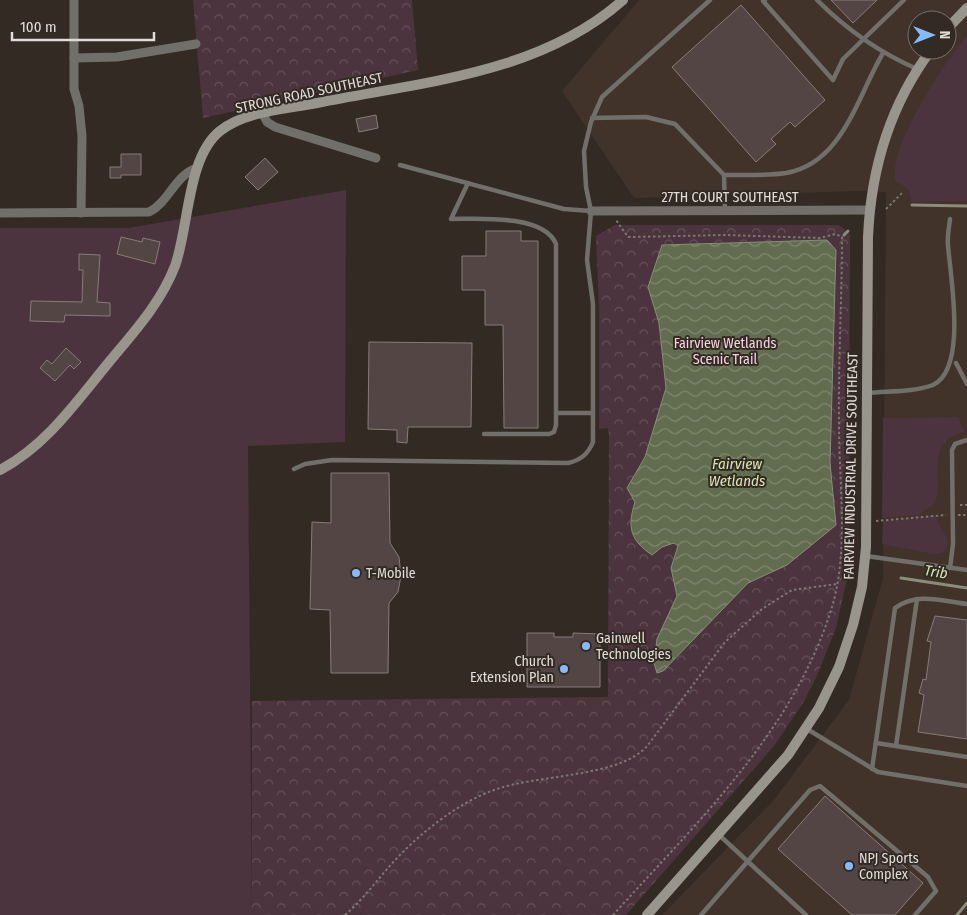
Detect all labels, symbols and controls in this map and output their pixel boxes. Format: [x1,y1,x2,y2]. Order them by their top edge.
scale bar [12,10,155,42]
north arrow [907,10,957,60]
text: 100 m [20,18,57,36]
text: N [936,31,953,39]
street label: STRONG ROAD SOUTHEAST [234,69,385,117]
street label: 27TH COURT SOUTHEAST [662,189,799,206]
park label: Fairview Wetlands Scenic Trail [674,335,776,368]
street label: FAIRVIEW INDUSTRIAL DRIVE SOUTHEAST [841,352,861,580]
water label: Fairview Wetlands [709,455,766,490]
water label: Trib [923,561,949,583]
place label: T-Mobile [366,565,416,582]
marker: T-Mobile [350,567,362,579]
place label: Gainwell Technologies [596,630,671,663]
marker: Gainwell Technologies [580,640,592,652]
place label: Church Extension Plan [470,653,554,686]
marker: Church Extension Plan [558,663,570,675]
place label: NPJ Sports Complex [859,850,919,883]
marker: NPJ Sports Complex [843,860,855,872]

